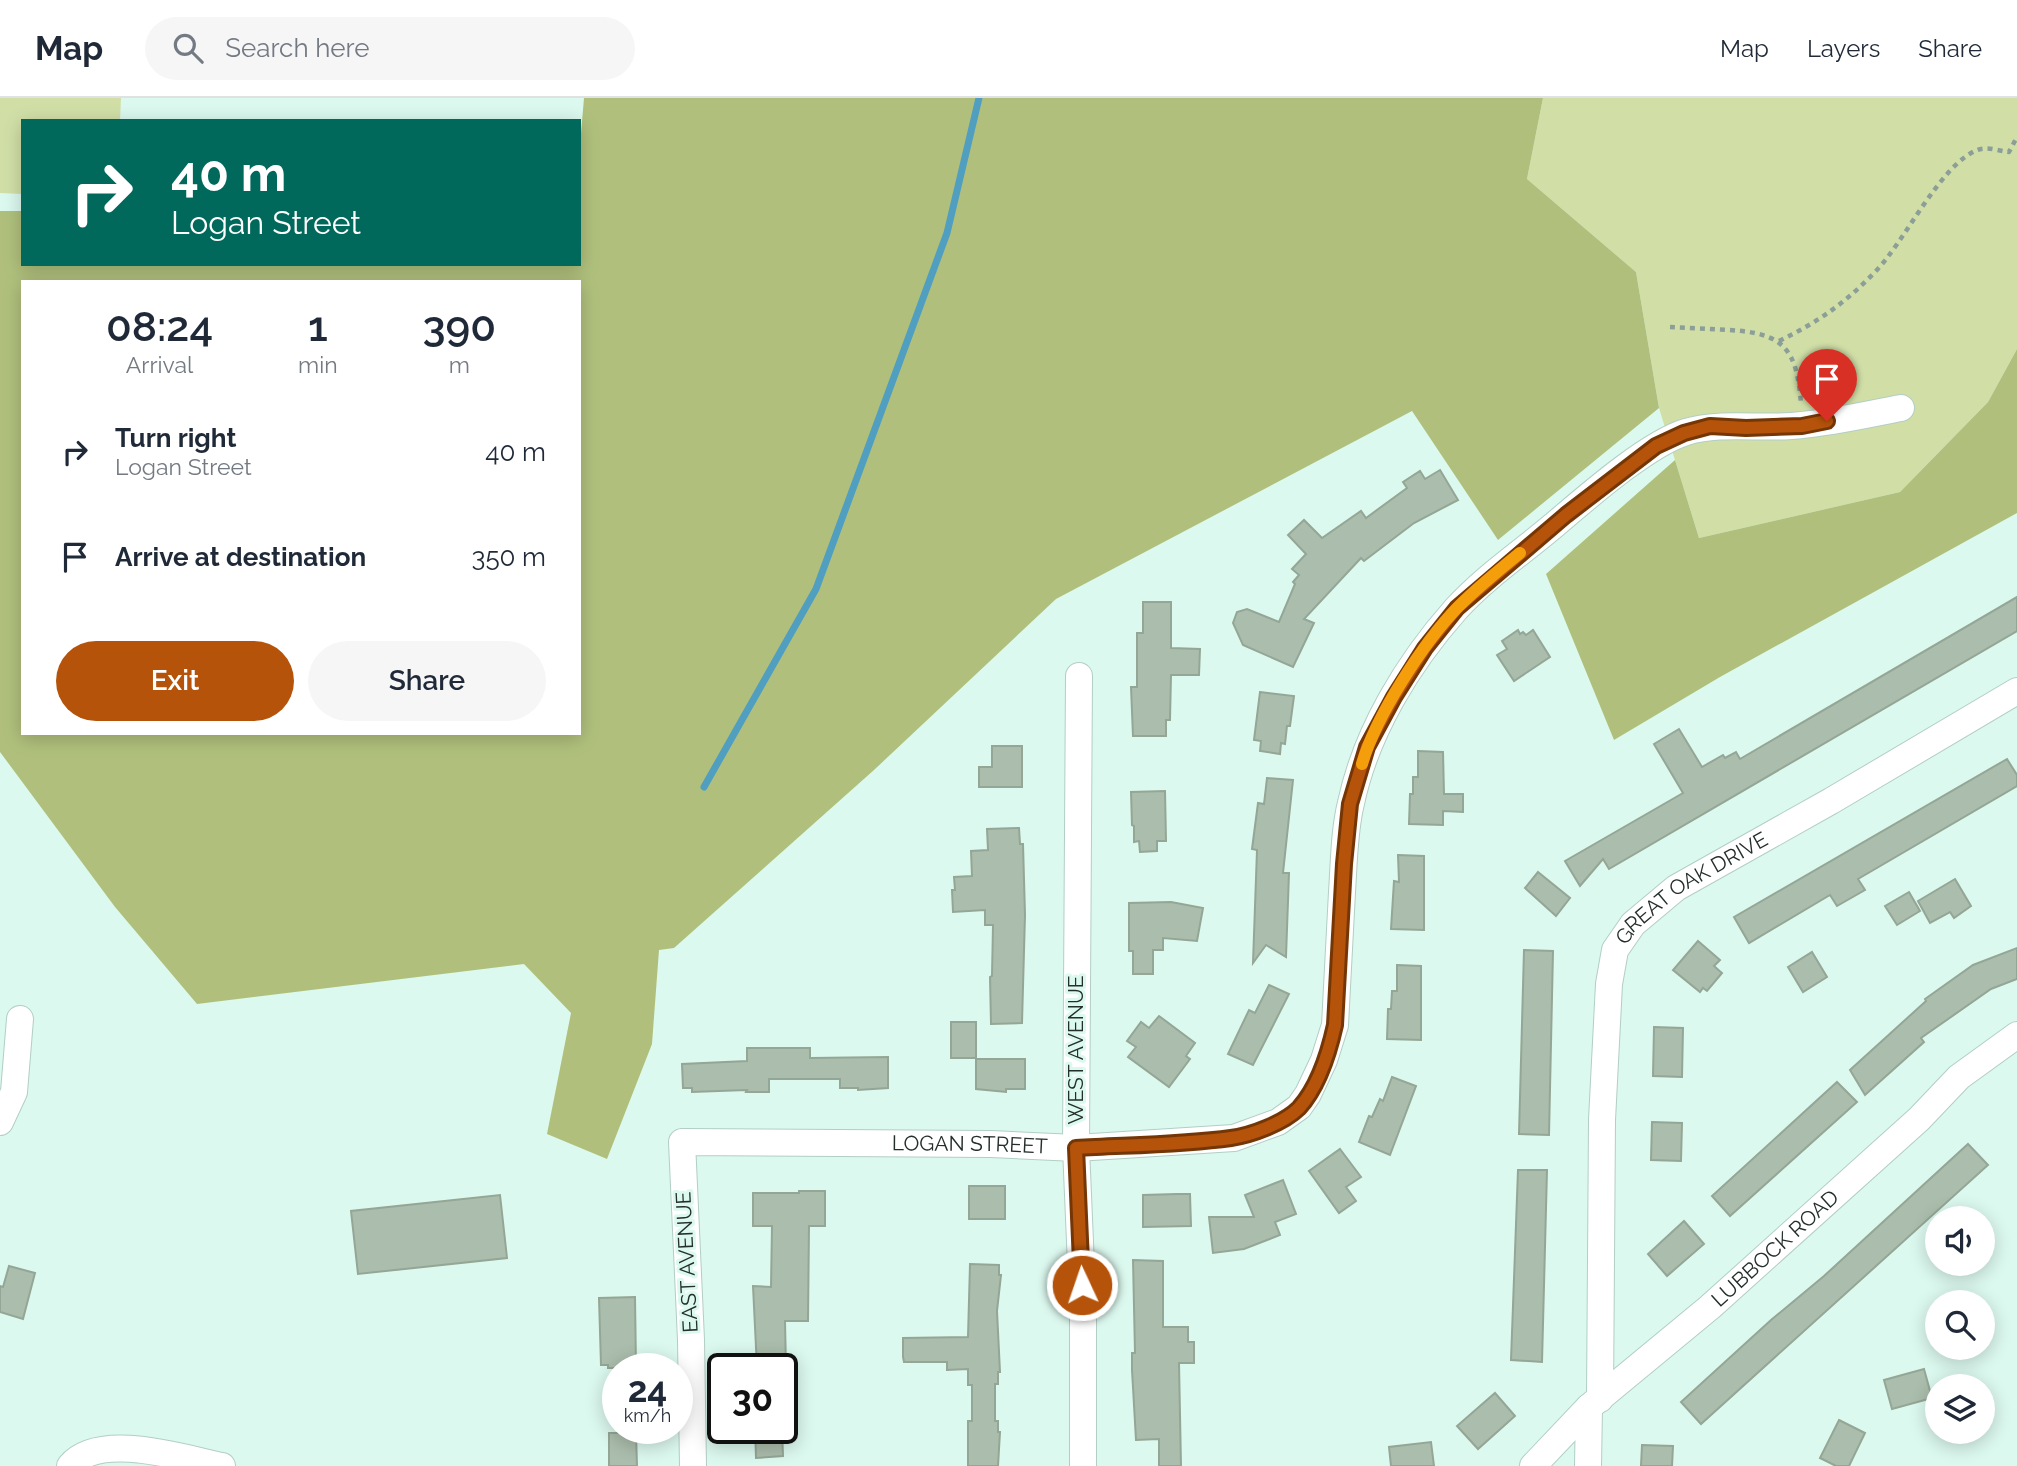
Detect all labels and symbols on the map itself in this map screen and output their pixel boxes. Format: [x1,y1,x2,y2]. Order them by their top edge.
pin [1797,349,1857,421]
street label: GREAT OAK DRIVE [1610,826,1772,949]
street label: WEST AVENUE [1063,975,1088,1125]
street label: LOGAN STREET [892,1130,1048,1159]
street label: LUBBOCK ROAD [1706,1184,1844,1312]
street label: EAST AVENUE [670,1191,703,1333]
position arrow [1045,1248,1119,1322]
speed limit sign: 30 [707,1353,798,1444]

